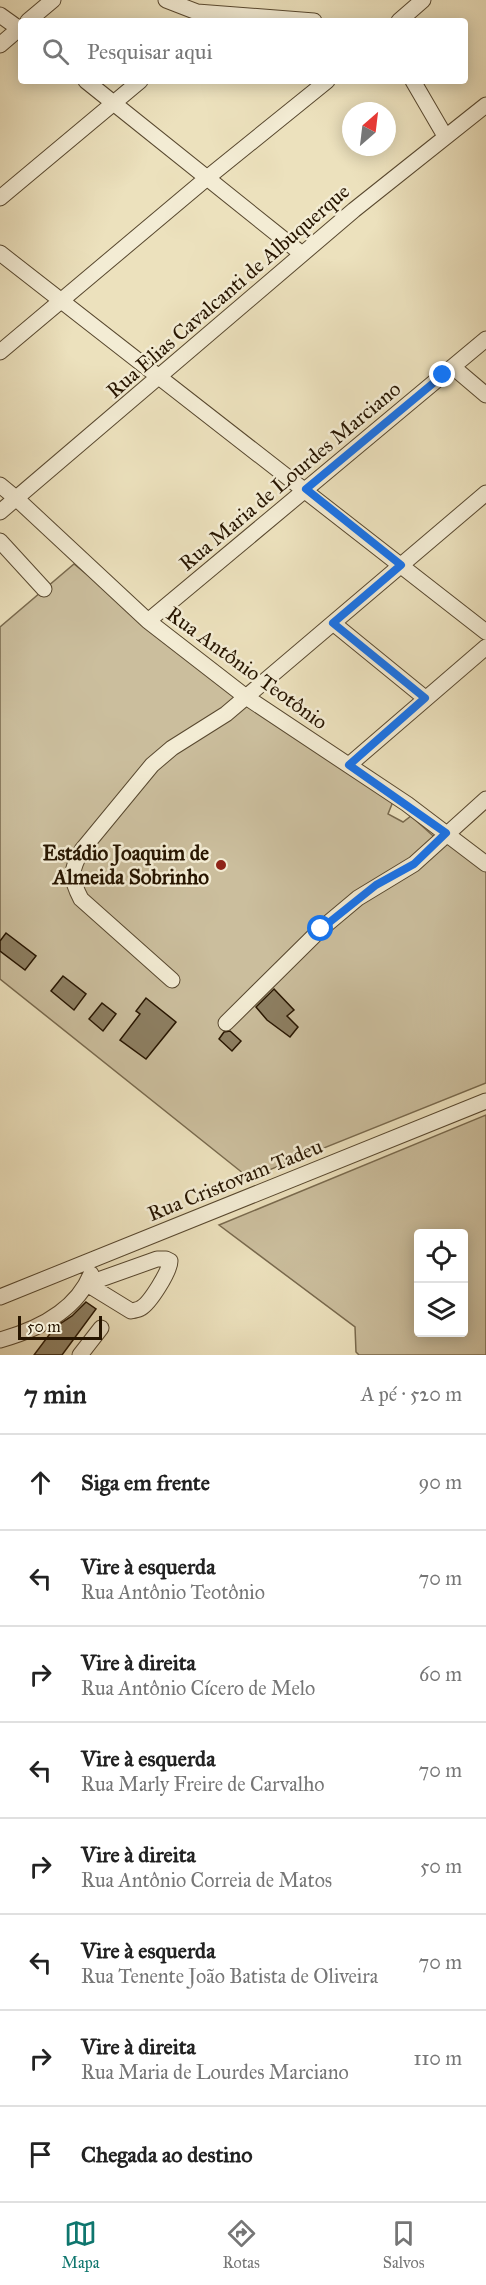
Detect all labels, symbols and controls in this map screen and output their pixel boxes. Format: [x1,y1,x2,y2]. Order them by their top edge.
search box [18,18,468,84]
icon: search [39,35,72,68]
text: Pesquisar aqui [87,38,212,65]
north arrow [342,102,396,156]
street label: Rua Elias Cavalcanti de Albuquerque [101,178,355,404]
route end [429,361,455,387]
street label: Rua Maria de Lourdes Marciano [174,376,406,576]
street label: Rua Antônio Teotônio [161,601,333,735]
place label: Estádio Joaquim de Almeida Sobrinho [42,840,209,890]
marker: Estádio Joaquim de Almeida Sobrinho [214,858,228,872]
route start [307,915,333,941]
street label: Rua Cristovam Tadeu [144,1133,326,1227]
map controls [414,1229,468,1337]
button: locate [414,1229,468,1283]
button: layers [414,1283,468,1337]
scale bar [18,1313,102,1340]
text: 50 m [27,1317,61,1336]
text: 7 min [24,1378,87,1410]
text: A pé · 520 m [361,1382,462,1406]
icon: ahead [24,1466,57,1499]
text: Siga em frente [81,1469,210,1496]
text: 90 m [419,1470,462,1494]
text: Vire à esquerda [81,1553,215,1580]
icon: left [24,1562,57,1595]
text: 70 m [419,1566,462,1590]
text: Rua Antônio Teotônio [81,1580,265,1604]
text: Vire à direita [81,1649,196,1676]
icon: right [24,1658,57,1691]
text: 60 m [419,1662,462,1686]
text: Rua Antônio Cícero de Melo [81,1676,315,1700]
text: Vire à esquerda [81,1745,215,1772]
icon: left [24,1754,57,1787]
text: 70 m [419,1758,462,1782]
text: Rua Marly Freire de Carvalho [81,1772,325,1796]
text: Vire à direita [81,1841,196,1868]
icon: right [24,1850,57,1883]
text: 50 m [420,1854,462,1878]
text: Rua Antônio Correia de Matos [81,1868,332,1892]
text: Vire à esquerda [81,1937,215,1964]
icon: left [24,1946,57,1979]
text: 70 m [419,1950,462,1974]
text: Rua Tenente João Batista de Oliveira [81,1964,378,1988]
text: Vire à direita [81,2033,196,2060]
icon: right [24,2042,57,2075]
text: 110 m [414,2046,462,2070]
text: Rua Maria de Lourdes Marciano [81,2060,349,2084]
icon: arrive [24,2138,57,2171]
text: Chegada ao destino [81,2141,252,2168]
tab: Mapa [61,2217,99,2272]
tab: Rotas [222,2217,260,2272]
tab: Salvos [383,2217,425,2272]

